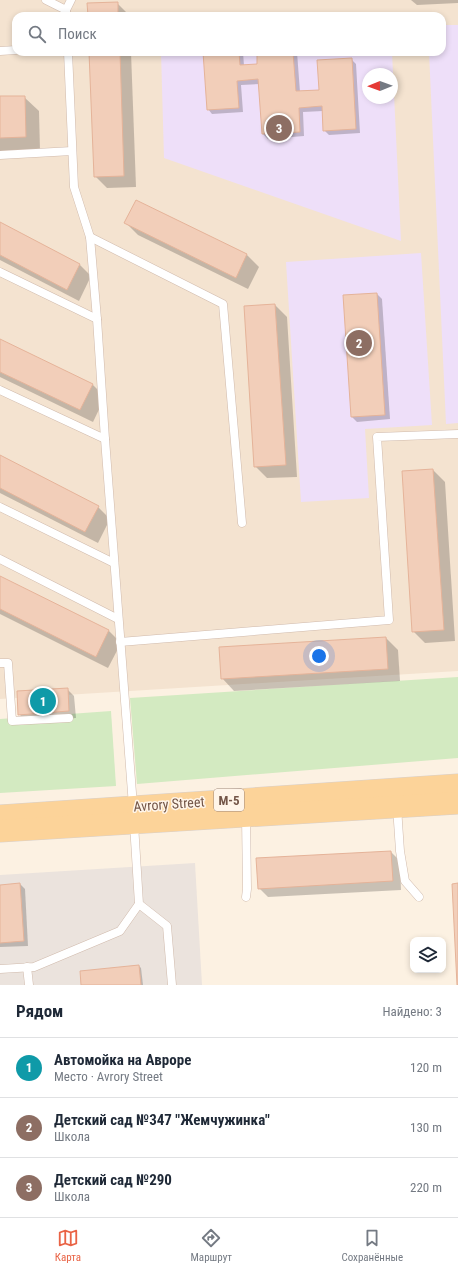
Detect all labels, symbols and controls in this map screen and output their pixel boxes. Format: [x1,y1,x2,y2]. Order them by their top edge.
search box [12,12,446,56]
icon: search [26,23,48,45]
text: Поиск [58,25,97,43]
north arrow [362,68,398,104]
pin: 3 [266,113,292,143]
pin: 2 [346,328,372,358]
your location [309,646,329,666]
pin: 1 [30,686,56,716]
road number: М-5 [214,789,244,811]
street label: Avrory Street [133,794,205,814]
map controls [410,937,446,973]
button: layers [410,937,446,973]
text: Рядом [16,1001,63,1021]
text: Найдено: 3 [382,1004,442,1019]
text: Автомойка на Авроре [54,1051,191,1069]
text: 1 [26,1060,32,1075]
text: 120 m [410,1060,442,1075]
text: Место · Avrory Street [54,1069,163,1084]
text: Детский сад №347 "Жемчужинка" [54,1111,270,1129]
text: 2 [26,1120,32,1135]
text: 130 m [410,1120,442,1135]
text: Школа [54,1129,90,1144]
text: Детский сад №290 [54,1171,172,1189]
text: 3 [26,1180,32,1195]
text: 220 m [410,1180,442,1195]
text: Школа [54,1189,90,1204]
tab: Карта [55,1227,81,1264]
tab: Маршрут [191,1227,232,1264]
tab: Сохранённые [341,1227,403,1264]

